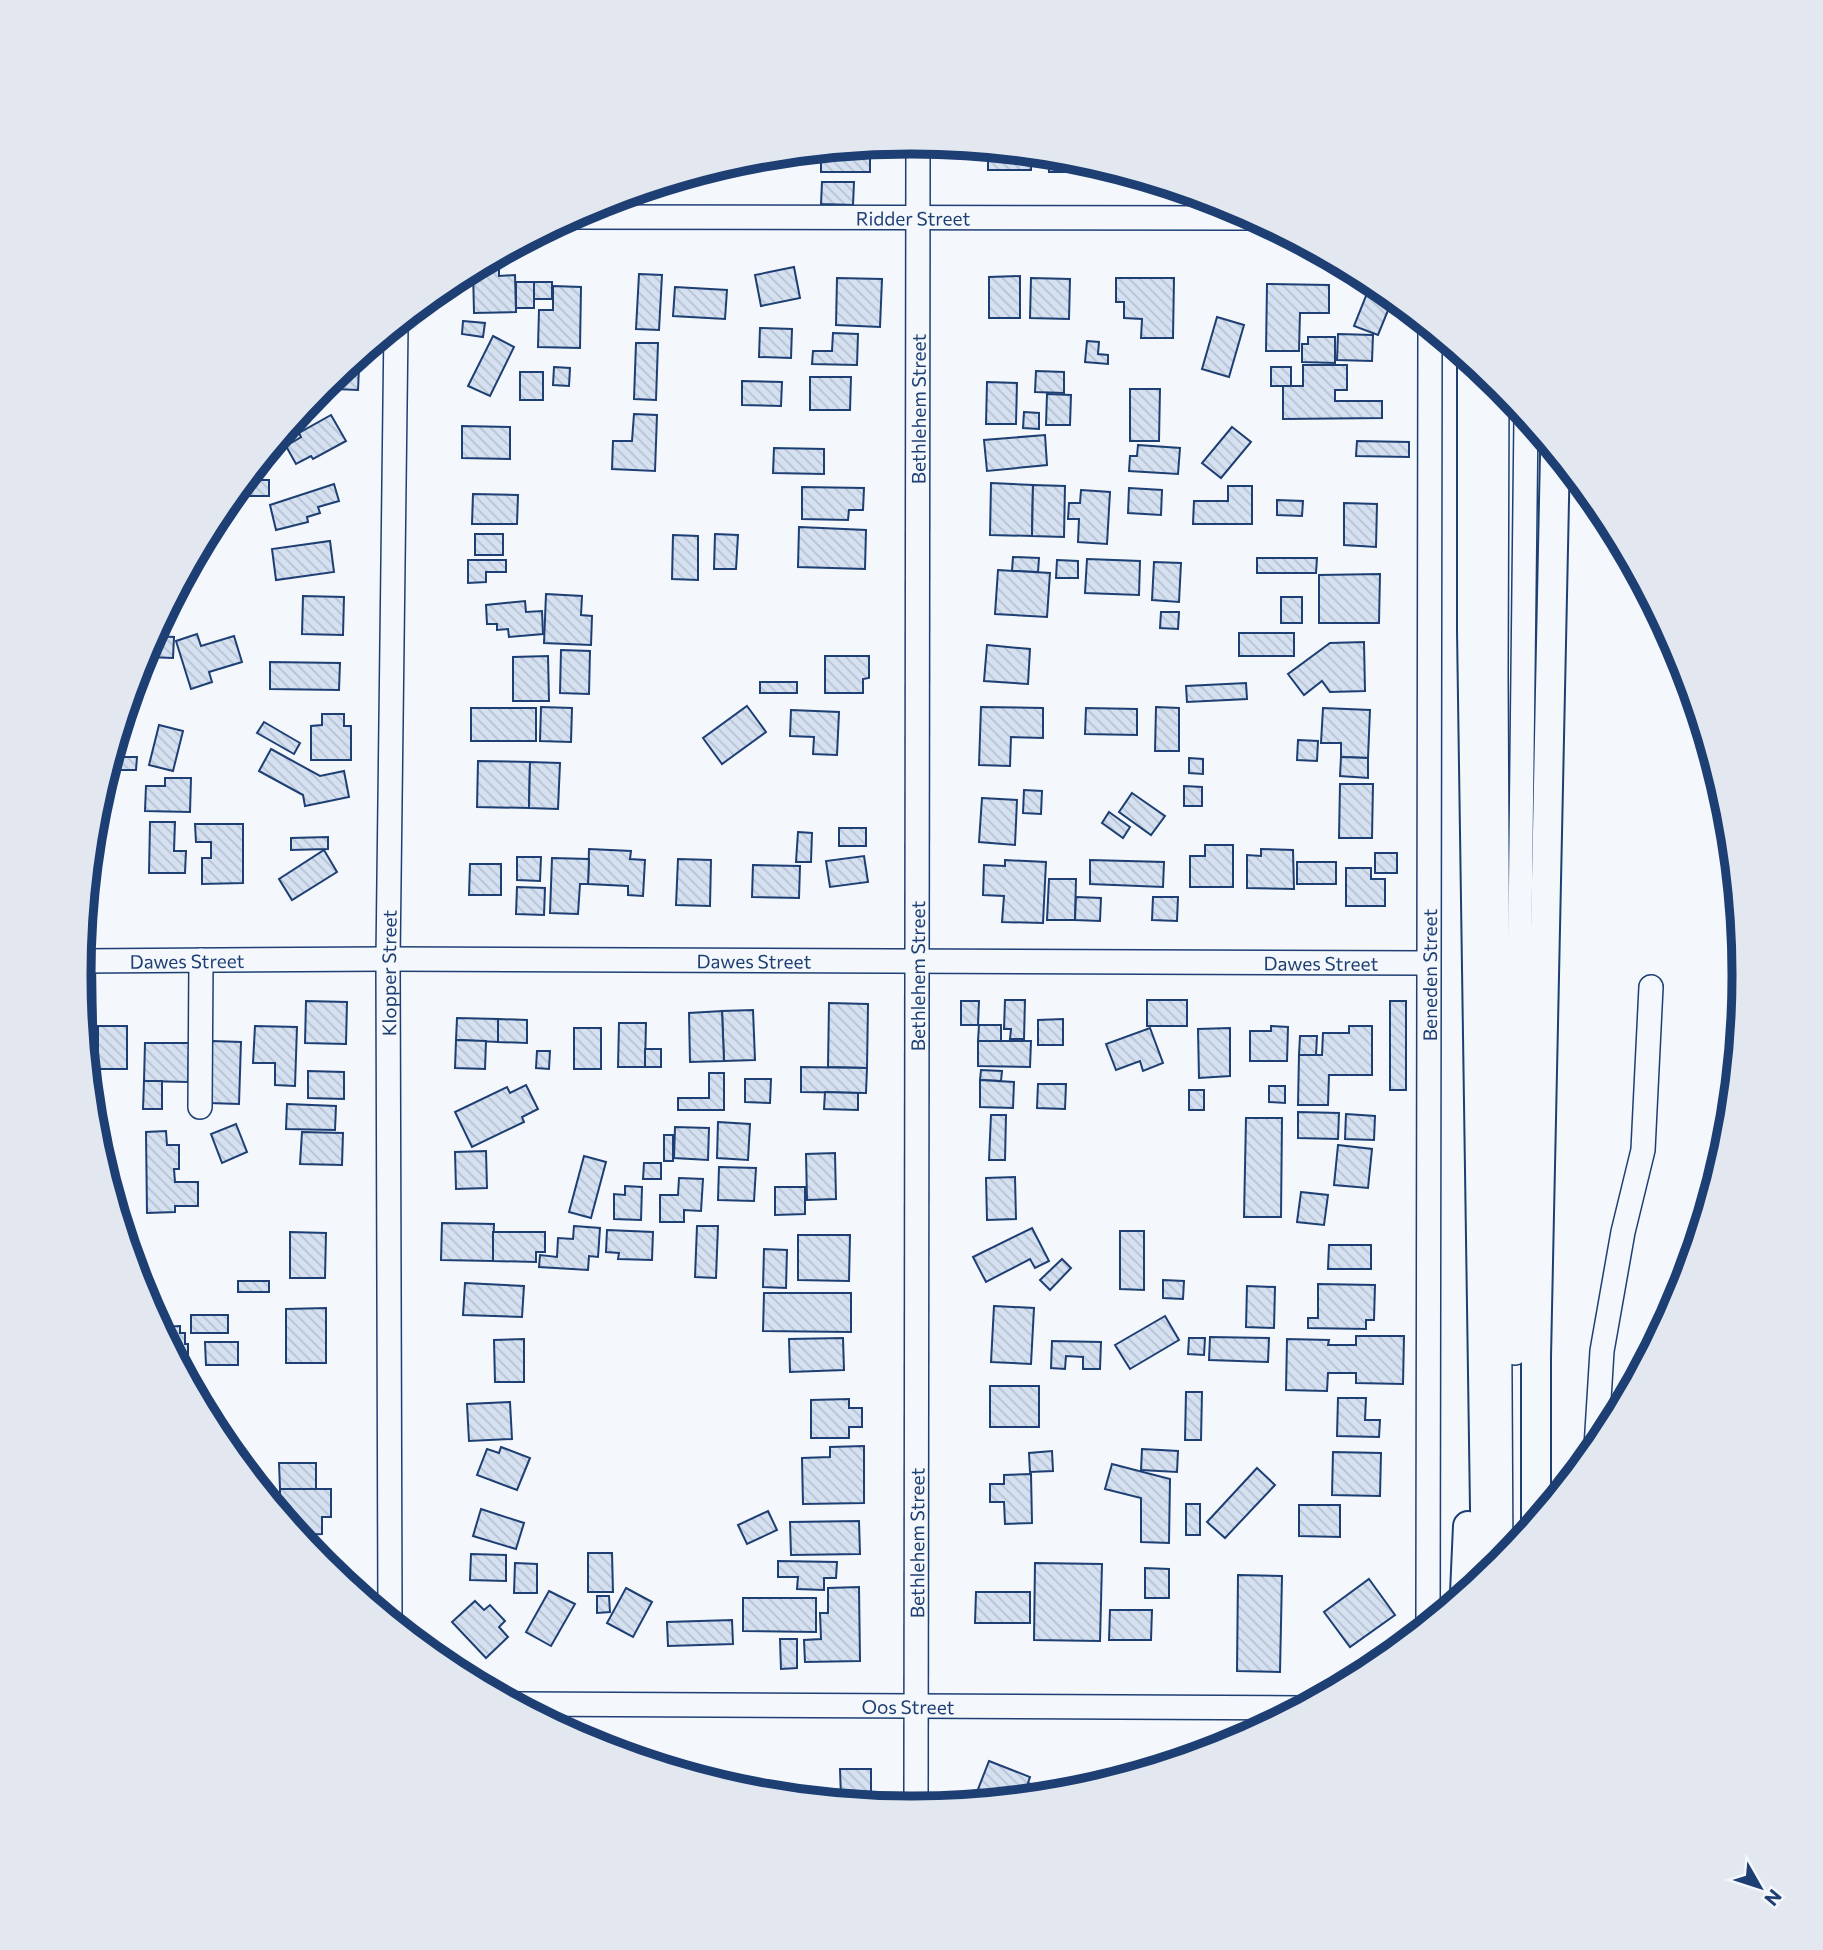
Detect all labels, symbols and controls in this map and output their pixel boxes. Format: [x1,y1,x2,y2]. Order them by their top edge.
street label: Ridder Street [856,206,971,229]
street label: Bethlehem Street [906,333,929,484]
street label: Bethlehem Street [905,900,929,1051]
street label: Klopper Street [376,909,400,1036]
street label: Beneden Street [1417,909,1441,1041]
street label: Dawes Street [130,948,245,972]
street label: Dawes Street [697,949,812,972]
street label: Dawes Street [1264,951,1379,974]
street label: Bethlehem Street [905,1467,928,1618]
street label: Oos Street [862,1694,955,1718]
north arrow [1725,1852,1795,1922]
text: N [1760,1885,1787,1911]

